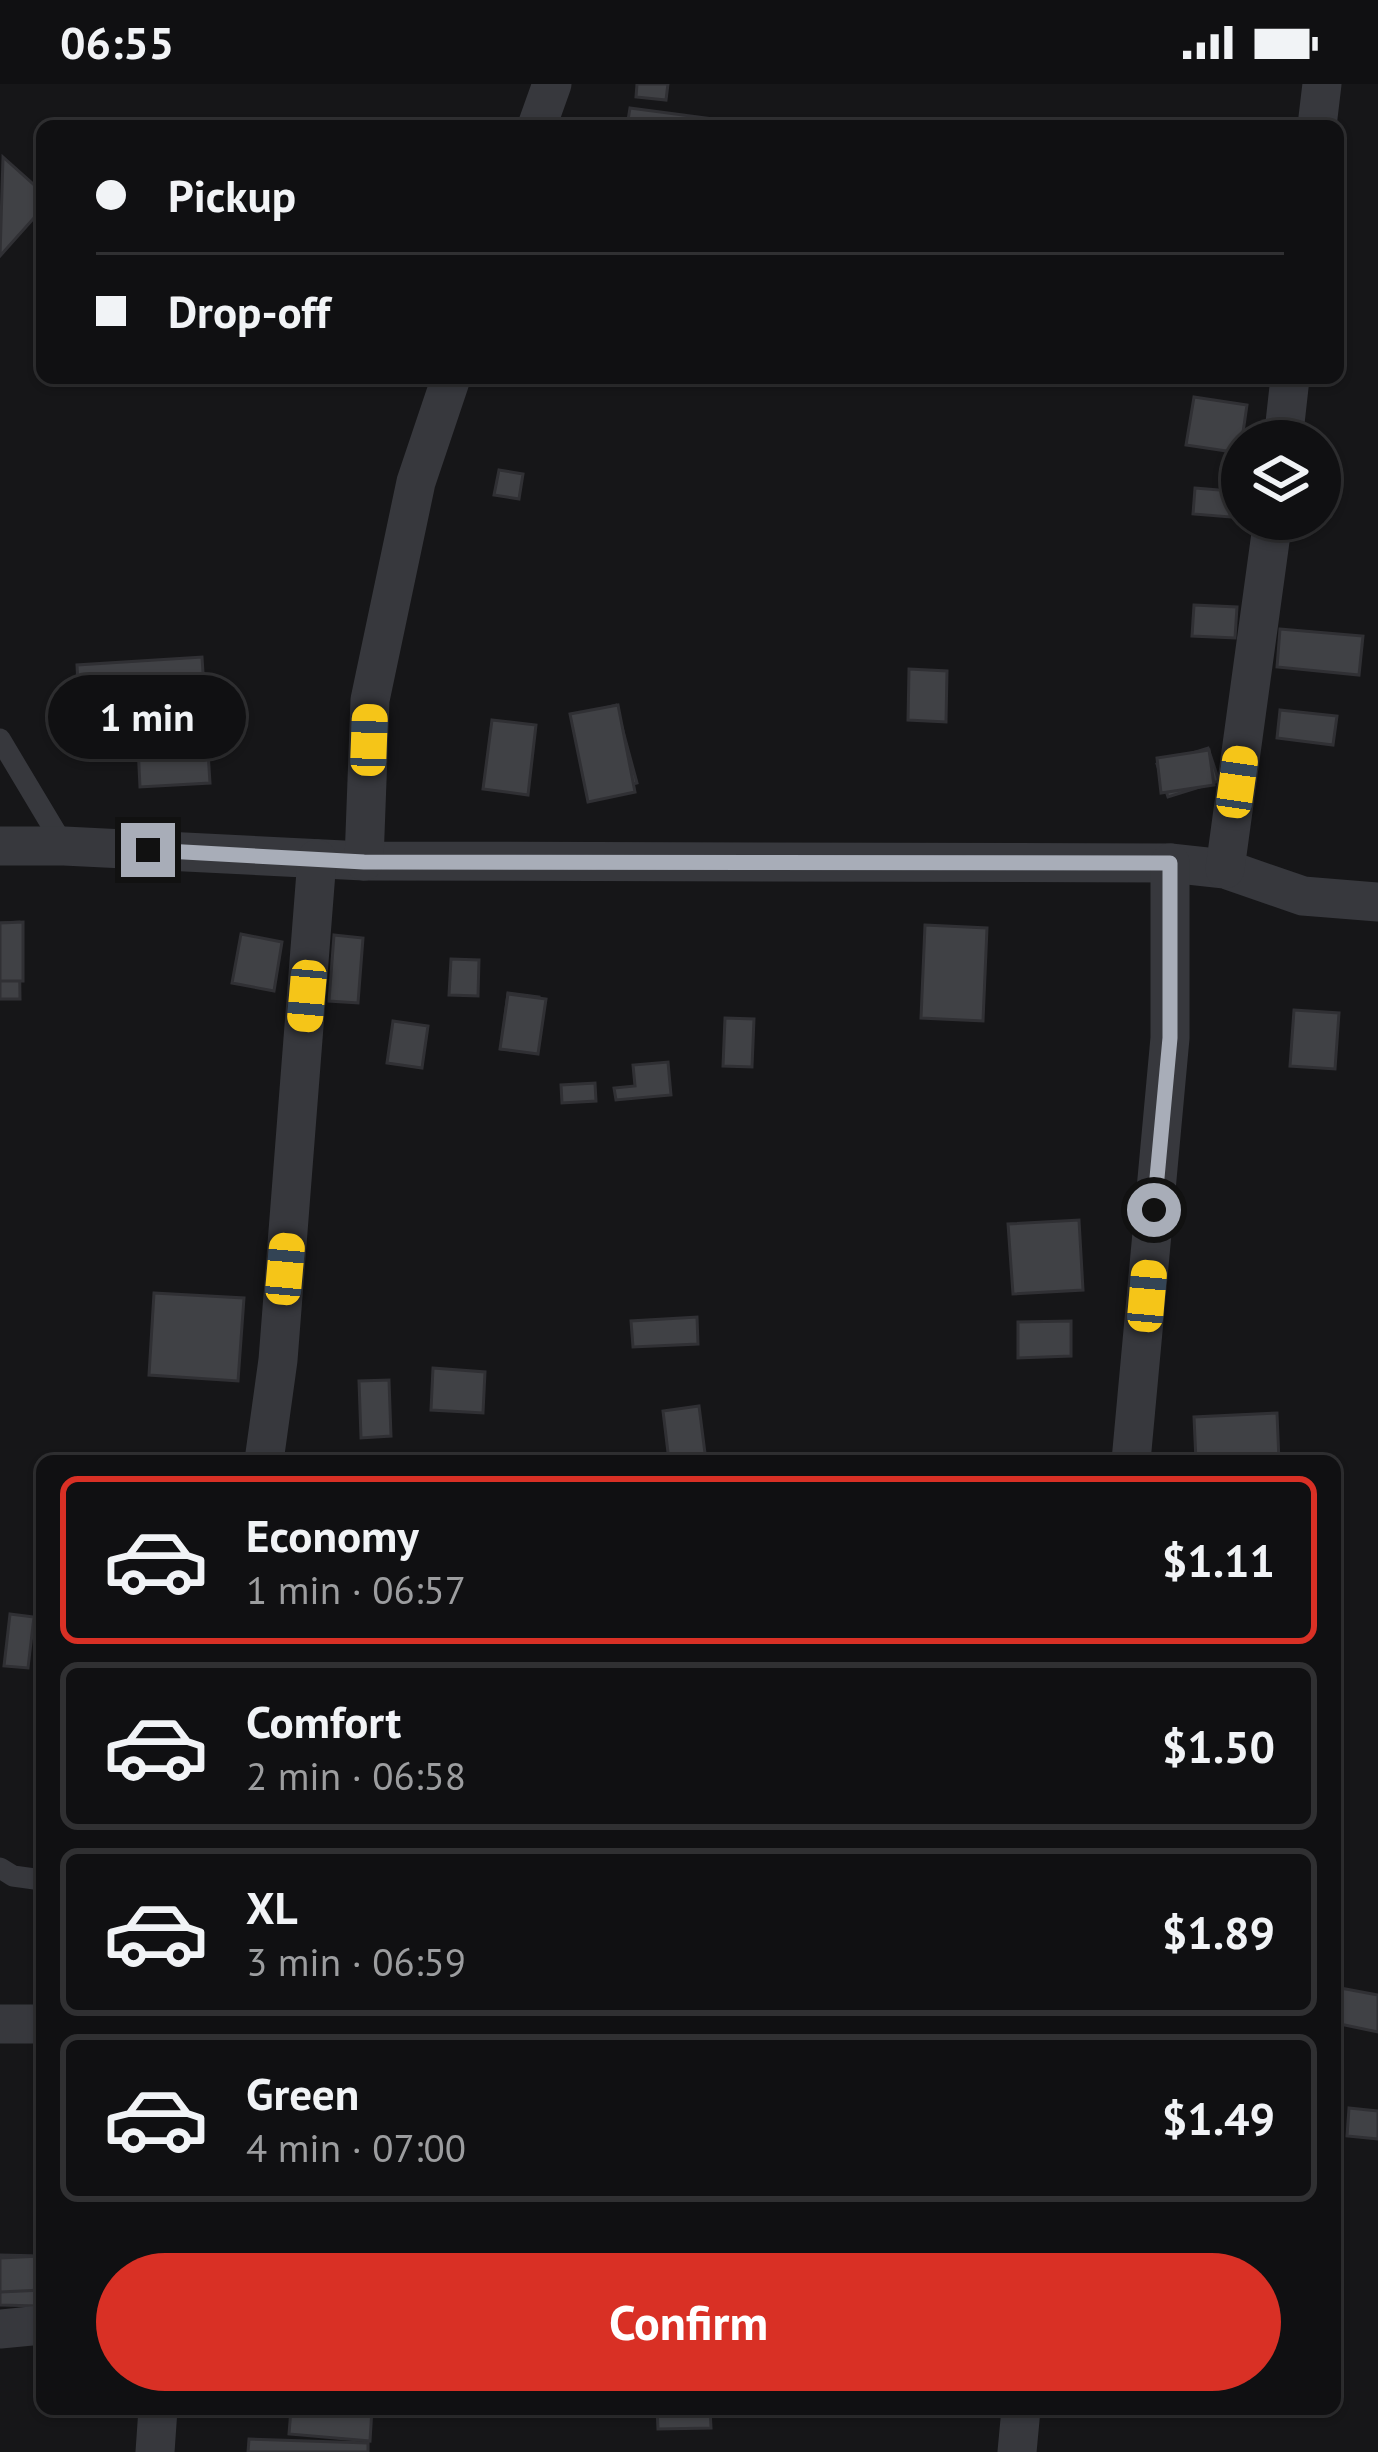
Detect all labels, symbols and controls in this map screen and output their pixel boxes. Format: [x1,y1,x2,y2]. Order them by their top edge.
text: 06:55 [60,13,174,71]
text: Pickup [168,166,296,224]
text: Drop-off [168,282,330,340]
map controls [1221,420,1341,540]
button: layers [1221,420,1341,540]
callout: 1 min [49,676,247,760]
text: 1 min [99,691,195,742]
car [350,703,388,777]
car [1214,744,1260,820]
route end [121,823,175,877]
car [286,959,328,1033]
route start [1127,1183,1181,1237]
car [264,1232,306,1306]
car [1126,1259,1168,1333]
icon: car [102,1506,210,1614]
text: Economy [246,1506,419,1564]
text: $1.11 [1162,1531,1275,1589]
text: 1 min · 06:57 [246,1564,466,1615]
icon: car [102,1692,210,1800]
text: Comfort [246,1692,401,1750]
text: $1.50 [1162,1717,1275,1775]
text: 2 min · 06:58 [246,1750,466,1801]
icon: car [102,1878,210,1986]
text: XL [246,1878,298,1936]
text: $1.89 [1162,1903,1275,1961]
text: 3 min · 06:59 [246,1936,466,1987]
icon: car [102,2064,210,2172]
text: Green [246,2064,359,2122]
text: $1.49 [1162,2089,1275,2147]
text: 4 min · 07:00 [246,2122,466,2173]
button: Confirm [96,2253,1281,2391]

